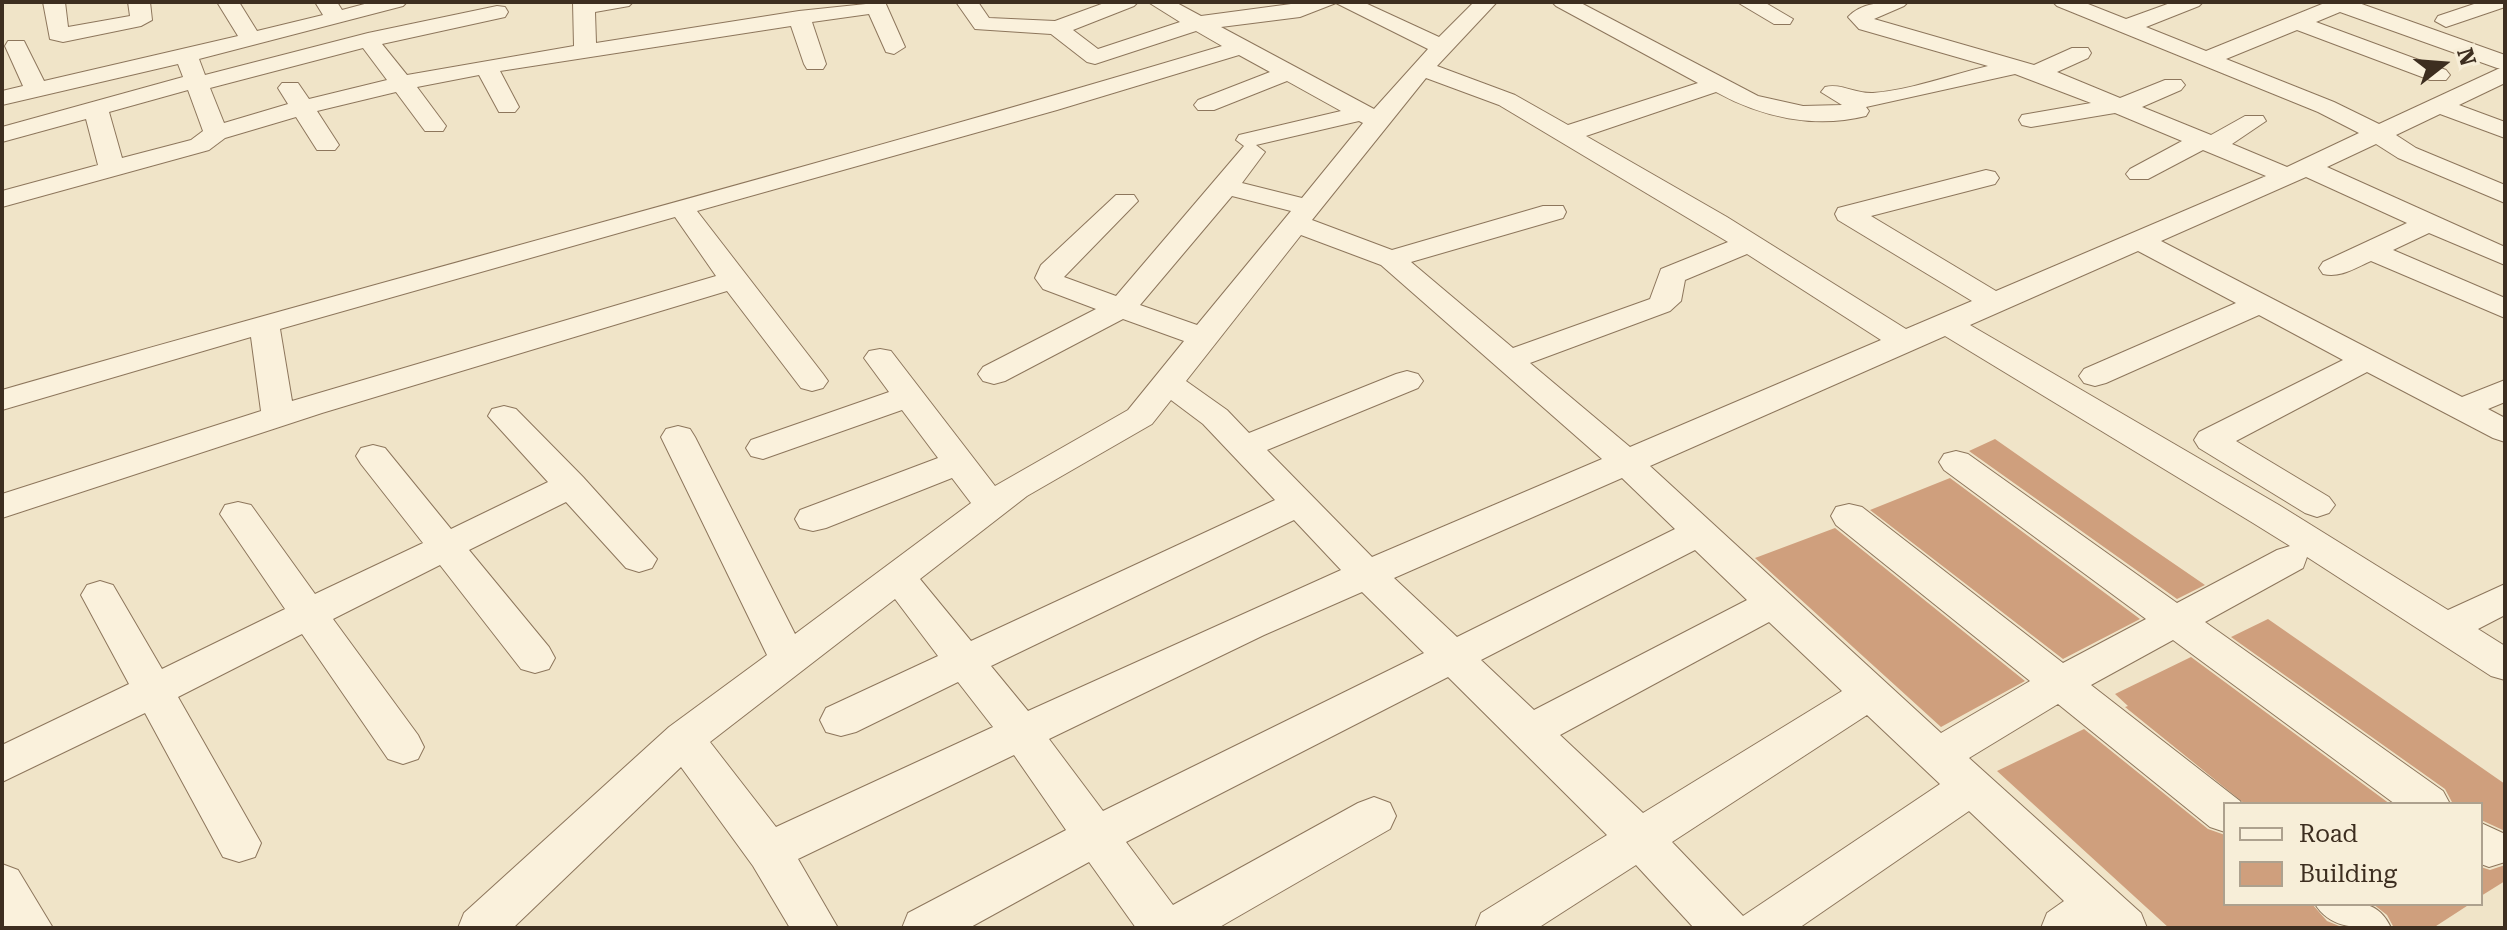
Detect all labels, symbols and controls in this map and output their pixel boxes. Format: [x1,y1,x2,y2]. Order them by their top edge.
north arrow [2403,24,2483,104]
text: N [2452,45,2481,69]
legend [2223,802,2483,906]
text: Road [2299,820,2358,848]
text: Building [2299,860,2397,888]

